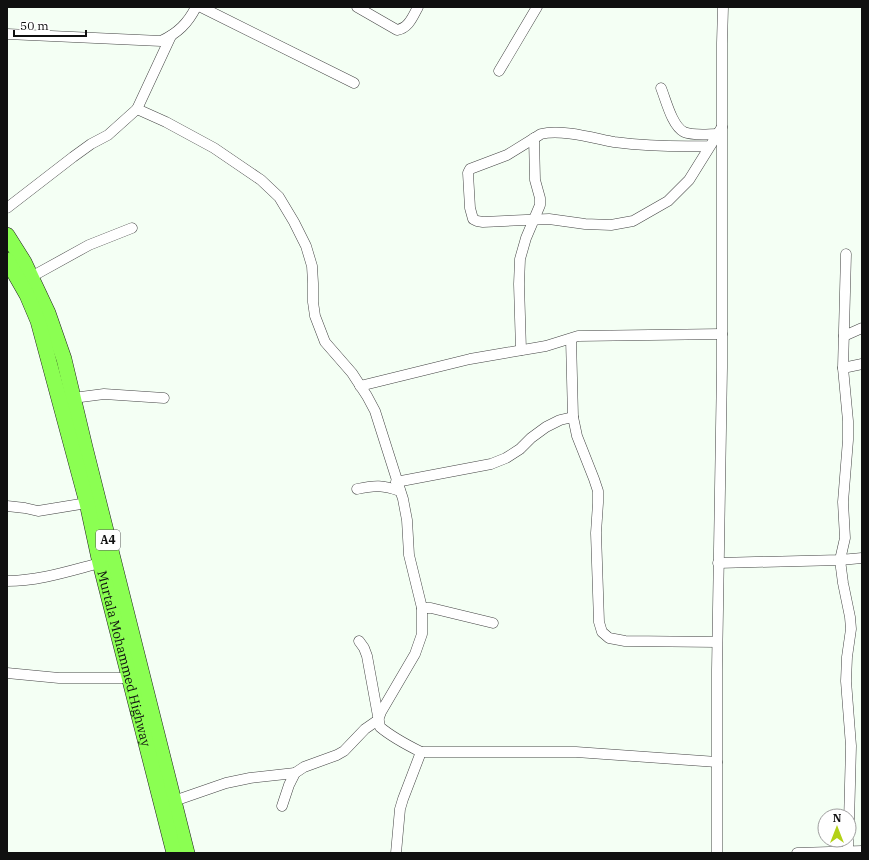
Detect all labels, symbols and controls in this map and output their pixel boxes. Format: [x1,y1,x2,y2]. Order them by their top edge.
scale bar [14,12,86,38]
text: 50 m [20,18,49,33]
road number: A4 [96,530,120,550]
street label: Murtala Mohammed Highway [93,569,155,749]
north arrow [817,808,857,848]
text: N [833,811,842,825]

